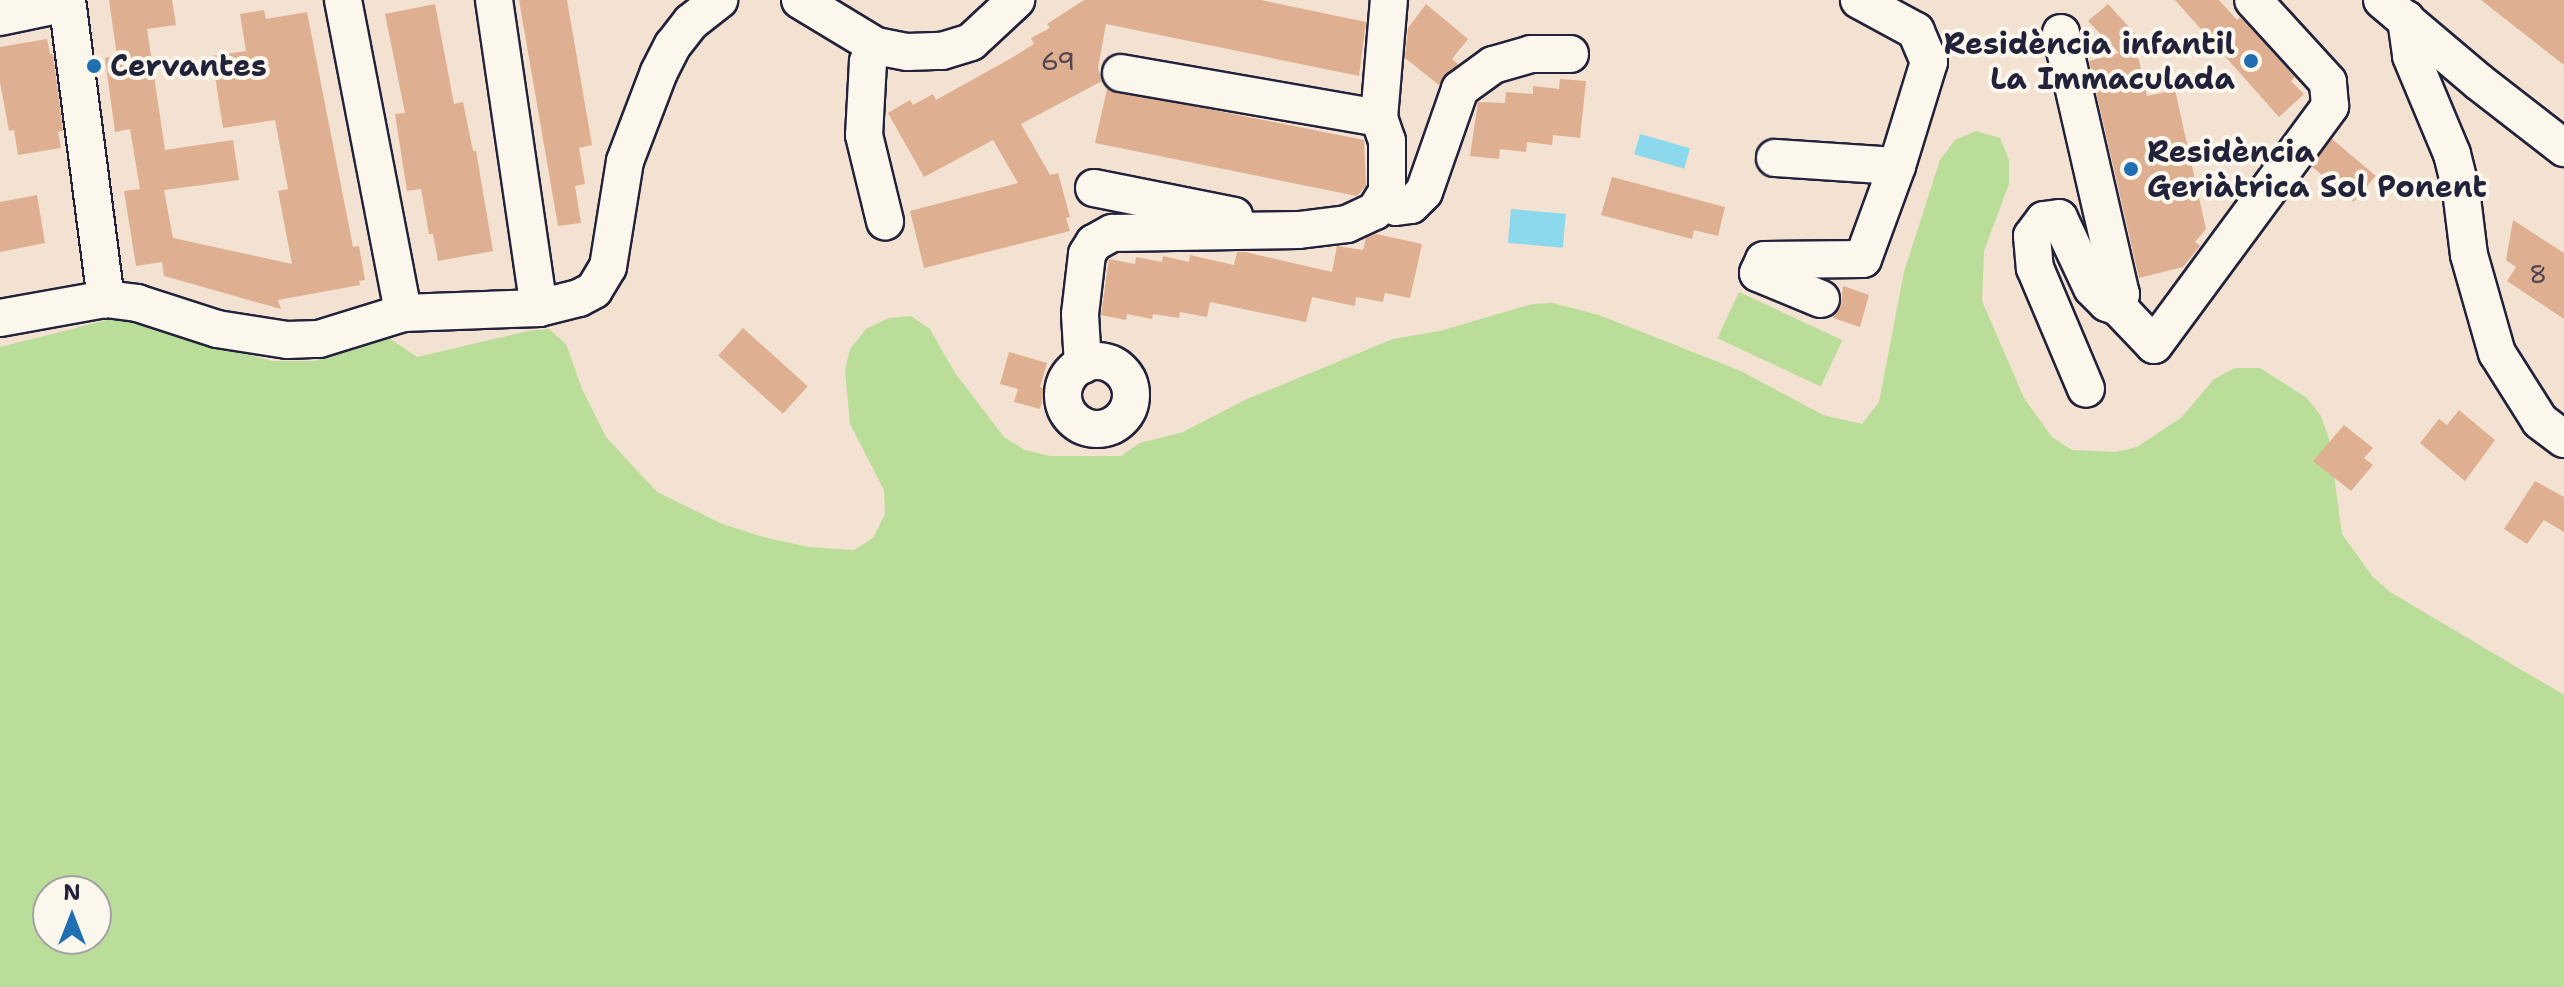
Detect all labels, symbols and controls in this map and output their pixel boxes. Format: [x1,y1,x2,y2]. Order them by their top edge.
place label: Residència infantil La Immaculada [1943,26,2235,96]
house number: 69 [1041,45,1075,77]
place label: Cervantes [110,48,267,84]
marker: Residència infantil La Immaculada [2242,52,2260,70]
marker: Cervantes [85,57,103,75]
place label: Residència Geriàtrica Sol Ponent [2147,134,2487,204]
marker: Residència Geriàtrica Sol Ponent [2122,160,2140,178]
house number: 8 [2529,258,2547,290]
north arrow [32,875,112,955]
text: N [63,878,81,907]

